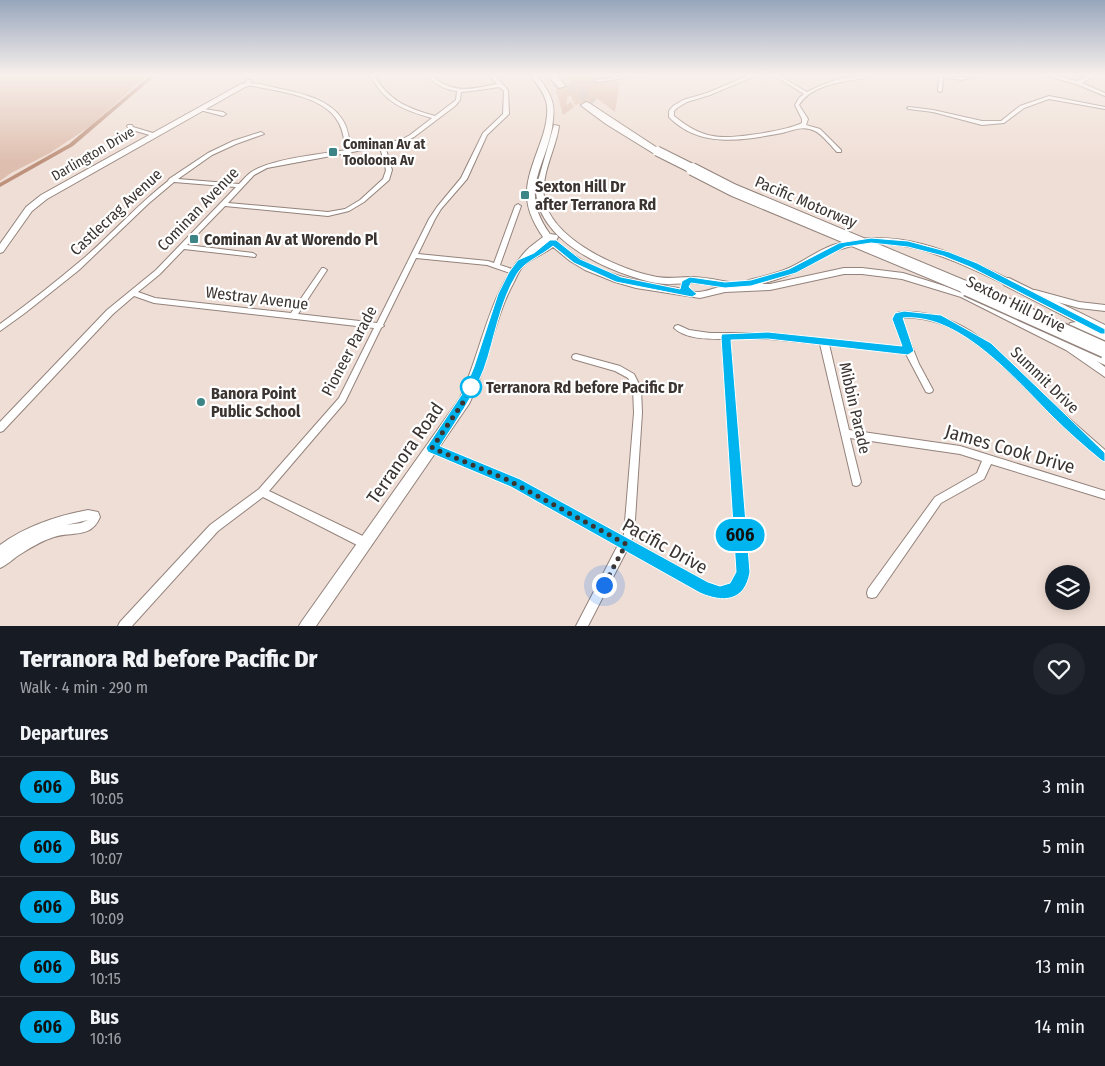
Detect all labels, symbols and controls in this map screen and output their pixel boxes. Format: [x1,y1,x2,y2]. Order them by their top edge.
street label: Darlington Drive [48,123,138,185]
place label: Cominan Av at Tooloona Av [343,136,426,169]
marker: Cominan Av at Tooloona Av [327,146,339,158]
street label: Cominan Avenue [153,163,243,255]
street label: Castlecrag Avenue [66,165,166,259]
street label: Pacific Motorway [752,172,861,232]
place label: Sexton Hill Dr after Terranora Rd [535,177,656,214]
marker: Sexton Hill Dr after Terranora Rd [519,189,531,201]
place label: Cominan Av at Worendo Pl [204,230,378,249]
marker: Cominan Av at Worendo Pl [188,233,200,245]
street label: Sexton Hill Drive [963,272,1069,336]
street label: Westray Avenue [204,282,310,314]
street label: Pioneer Parade [317,303,381,399]
street label: Summit Drive [1007,343,1083,417]
street label: Mibbin Parade [835,360,875,456]
marker: Terranora Rd before Pacific Dr [460,376,482,398]
place label: Terranora Rd before Pacific Dr [486,378,684,397]
place label: Banora Point Public School [211,384,301,421]
marker: Banora Point Public School [195,396,207,408]
street label: Terranora Road [362,398,448,508]
street label: James Cook Drive [942,419,1078,479]
street label: Pacific Drive [618,513,712,579]
line badge: 606 [711,519,769,551]
text: 606 [726,524,754,546]
map controls [1045,565,1090,610]
button: layers [1045,565,1090,610]
your location [592,573,617,598]
button: heart [1033,643,1085,695]
text: Terranora Rd before Pacific Dr [20,645,317,673]
text: Walk · 4 min · 290 m [20,678,148,697]
text: Departures [20,722,108,745]
text: Bus [90,766,119,789]
text: 3 min [1043,775,1085,798]
text: 606 [33,776,62,798]
text: 10:05 [90,789,124,808]
text: Bus [90,826,119,849]
text: 5 min [1042,835,1085,858]
text: 606 [33,836,62,858]
text: 10:07 [90,849,123,868]
text: Bus [90,886,119,909]
text: 7 min [1043,895,1085,918]
text: 606 [33,896,62,918]
text: 10:09 [90,909,124,928]
text: Bus [90,946,119,969]
text: 13 min [1035,955,1085,978]
text: 606 [33,956,62,978]
text: 10:15 [90,969,121,988]
text: Bus [90,1006,119,1029]
text: 14 min [1035,1015,1085,1038]
text: 606 [33,1016,62,1038]
text: 10:16 [90,1029,122,1048]

